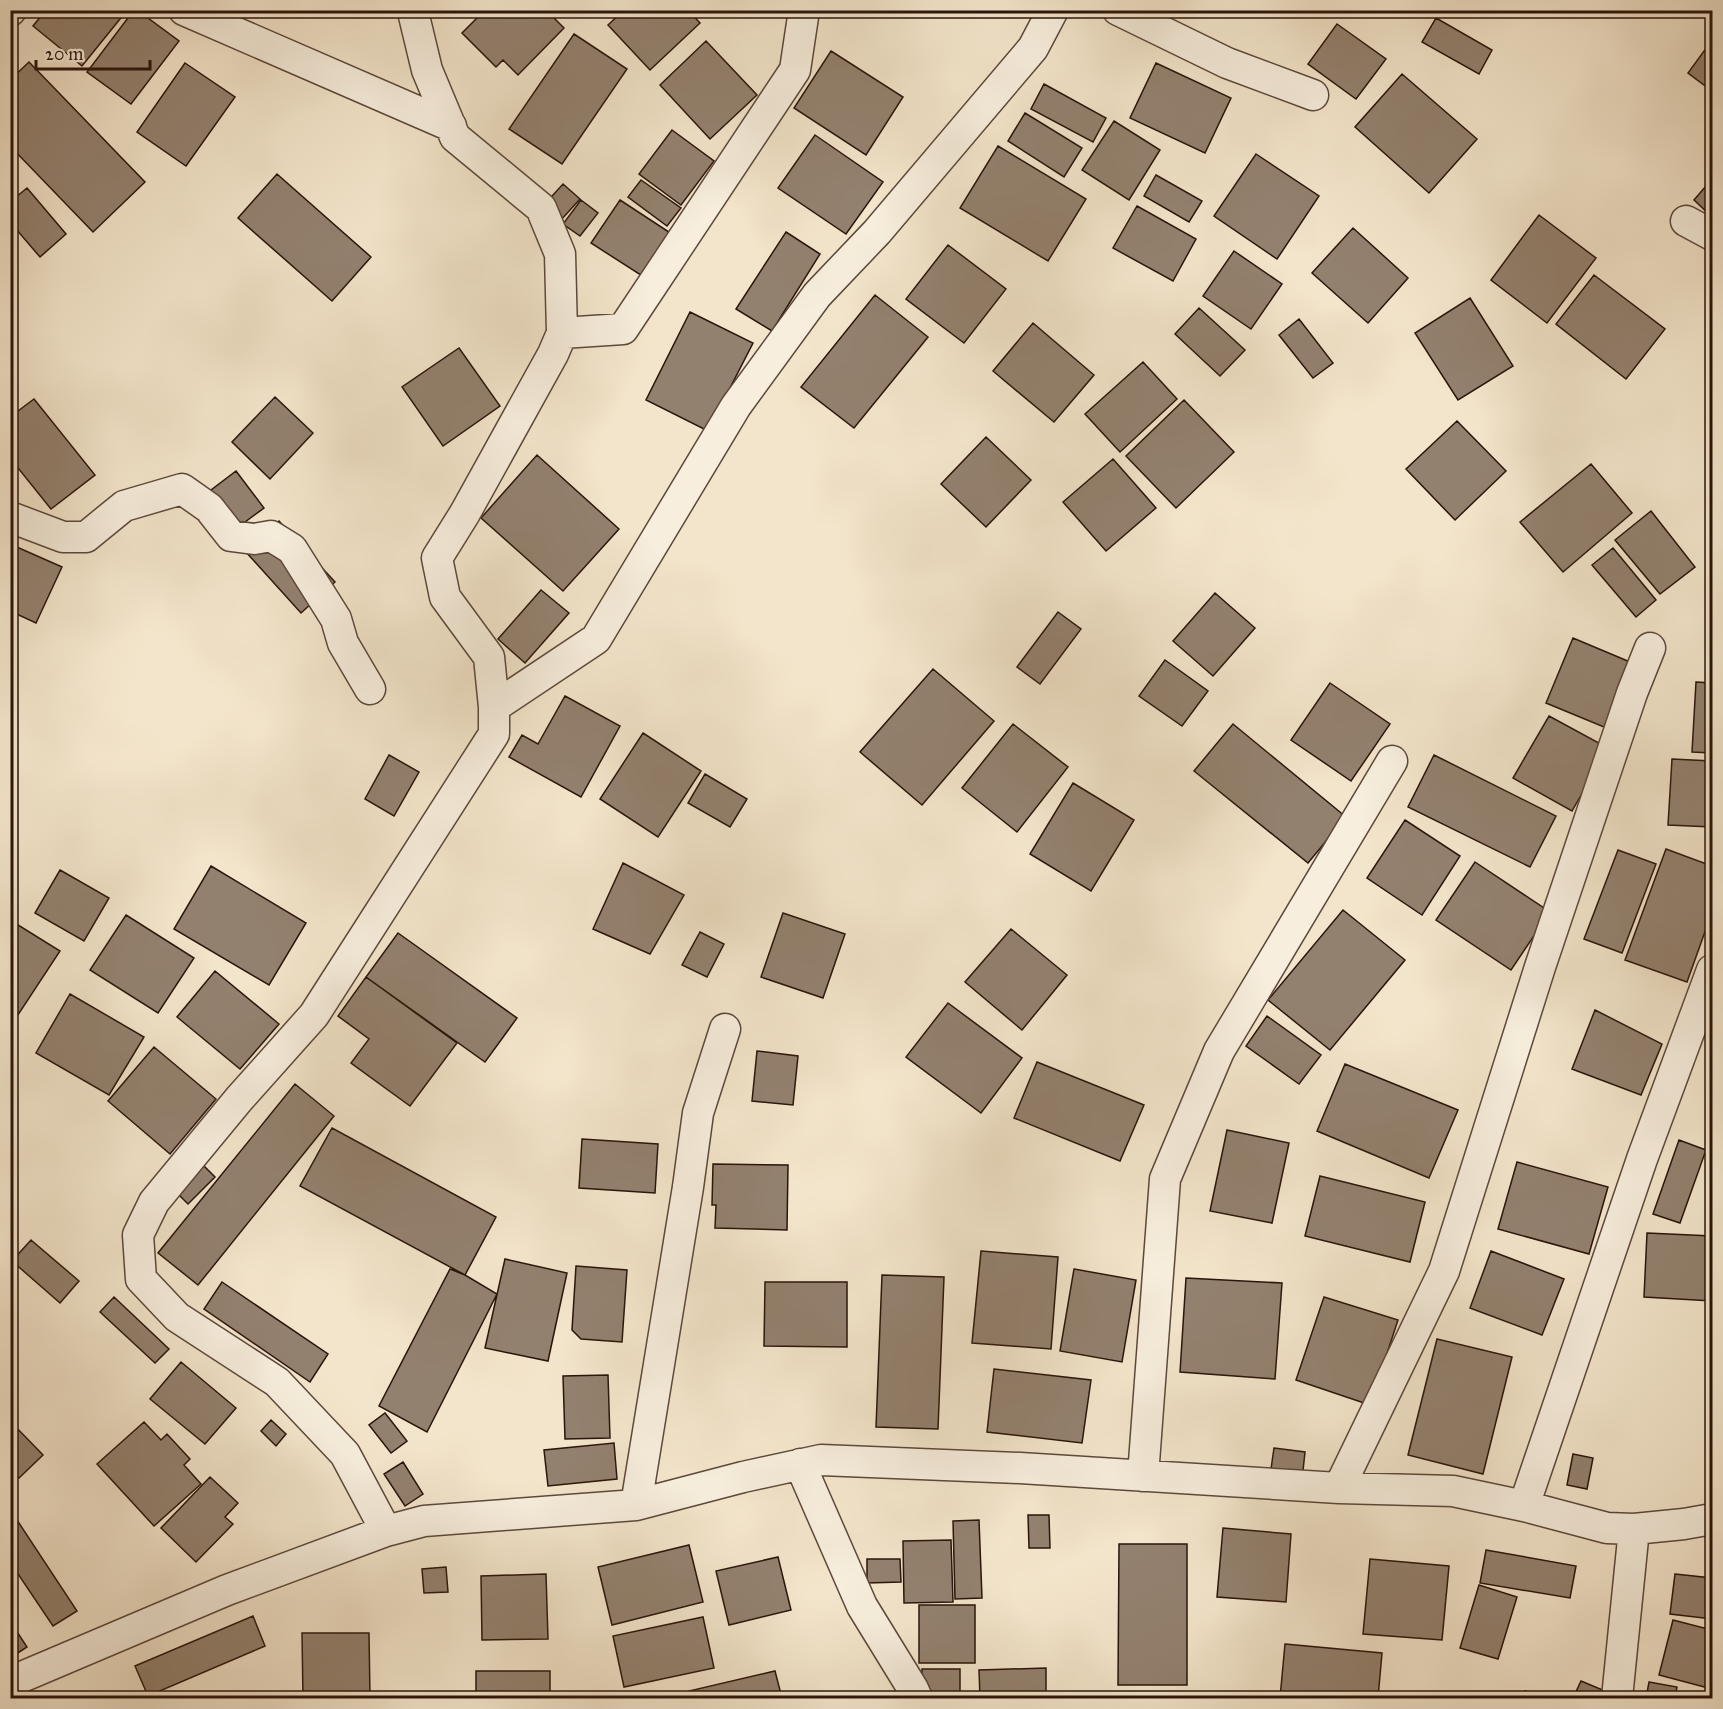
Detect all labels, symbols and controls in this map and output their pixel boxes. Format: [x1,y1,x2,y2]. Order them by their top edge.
scale bar [36,33,150,71]
text: 20 m [45,43,83,65]

